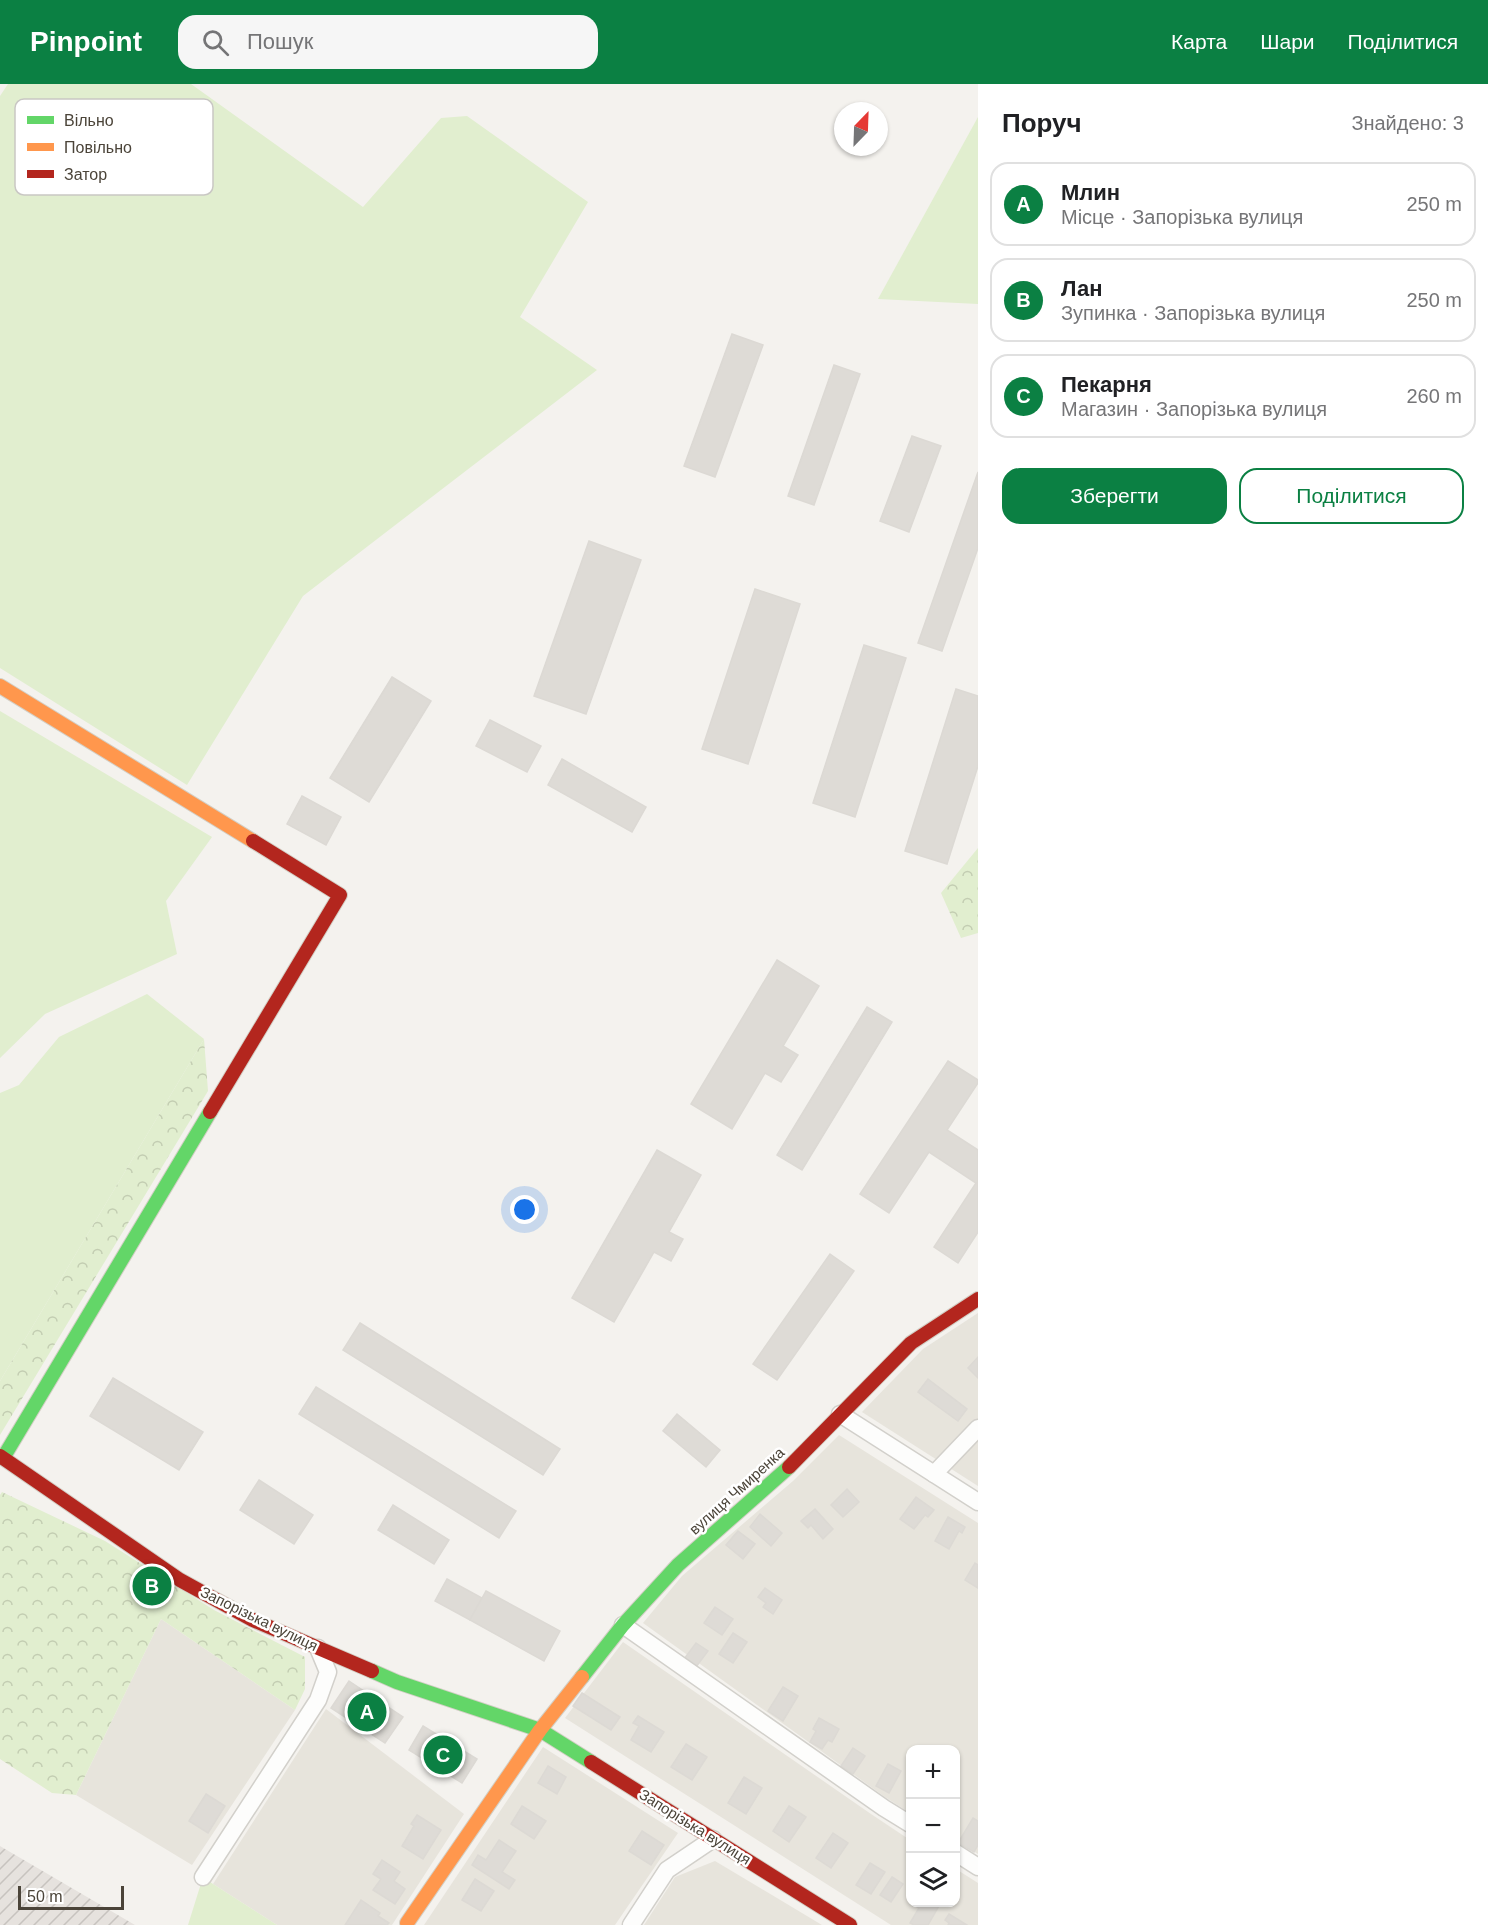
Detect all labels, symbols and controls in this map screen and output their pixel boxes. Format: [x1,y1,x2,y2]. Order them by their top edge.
search box [178,15,598,69]
text: Pinpoint [30,26,142,57]
icon: search [199,26,232,59]
text: Пошук [247,29,313,54]
text: Карта [1171,30,1227,53]
text: Шари [1260,30,1315,53]
text: Поділитися [1348,30,1458,53]
legend [15,99,213,195]
north arrow [834,102,888,156]
text: Поруч [1002,108,1082,138]
text: Вільно [64,112,114,129]
text: Знайдено: 3 [1351,112,1464,134]
text: Повільно [64,139,132,156]
text: Затор [64,166,107,183]
text: Млин [1061,180,1120,205]
text: A [1016,193,1031,215]
text: 250 m [1406,193,1462,215]
text: Місце · Запорізька вулиця [1061,206,1303,228]
text: Лан [1061,276,1103,301]
text: B [1016,289,1031,311]
text: 250 m [1406,289,1462,311]
text: Зупинка · Запорізька вулиця [1061,302,1325,324]
text: Пекарня [1061,372,1152,397]
text: C [1016,385,1031,407]
text: 260 m [1406,385,1462,407]
text: Магазин · Запорізька вулиця [1061,398,1327,420]
button: Зберегти [1002,468,1227,524]
button: Поділитися [1239,468,1464,524]
your location [510,1195,539,1224]
street label: вулиця Чмиренка [686,1443,788,1538]
pin: B [132,1564,172,1608]
street label: Запорізька вулиця [198,1583,321,1654]
pin: A [348,1690,386,1734]
pin: C [424,1732,462,1778]
map controls [906,1745,960,1907]
button: + [906,1745,960,1799]
street label: Запорізька вулиця [636,1785,754,1868]
button: − [906,1799,960,1853]
button: layers [906,1853,960,1907]
scale bar [18,1883,124,1910]
text: 50 m [27,1888,63,1905]

